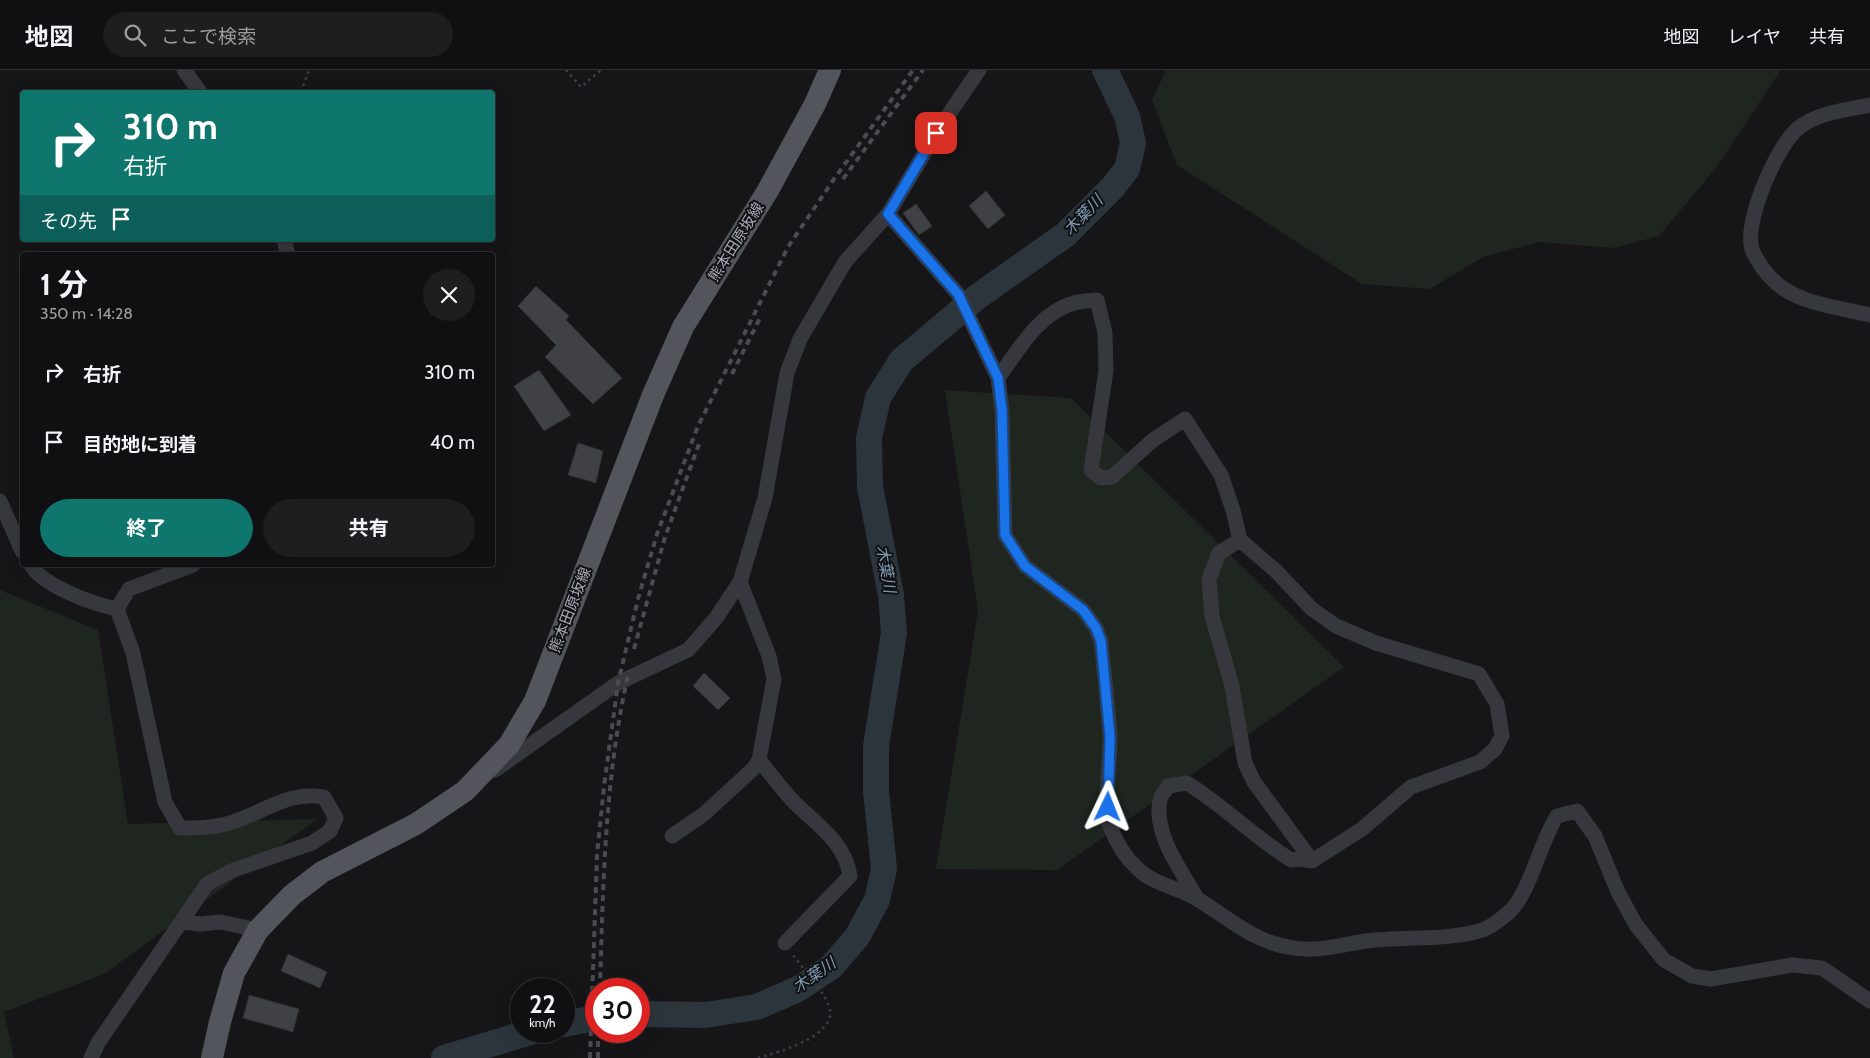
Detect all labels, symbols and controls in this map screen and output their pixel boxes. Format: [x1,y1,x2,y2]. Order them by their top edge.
search box [103,12,453,57]
icon: search [121,21,149,49]
text: 地図 [25,22,73,51]
text: ここで検索 [161,25,256,48]
text: 地図 [1664,26,1700,48]
text: レイヤ [1728,26,1781,48]
text: 共有 [1809,26,1845,48]
text: 310 m [123,105,218,148]
icon: right [40,110,105,175]
pin [915,112,957,154]
icon: arrive [922,119,950,147]
text: 右折 [123,153,167,180]
water label: 木葉川 [1059,190,1108,239]
street label: 熊本田原坂線 [705,199,767,285]
icon: arrive [107,205,135,233]
text: その先 [40,210,97,233]
text: 1 分 [40,266,88,303]
button: close [423,269,475,321]
text: 350 m · 14:28 [40,304,133,323]
icon: right [40,358,68,386]
text: 310 m [424,361,475,384]
text: 右折 [83,363,121,386]
icon: arrive [40,428,68,456]
text: 40 m [430,431,475,454]
text: 目的地に到着 [83,433,197,456]
button: 終了 [40,499,253,557]
button: 共有 [263,499,475,557]
water label: 木葉川 [872,544,900,596]
street label: 熊本田原坂線 [545,565,595,655]
position arrow [1081,780,1133,832]
water label: 木葉川 [789,952,841,997]
speed limit sign: 30 [585,978,650,1043]
text: 22 [529,989,556,1019]
text: km/h [529,1015,556,1030]

